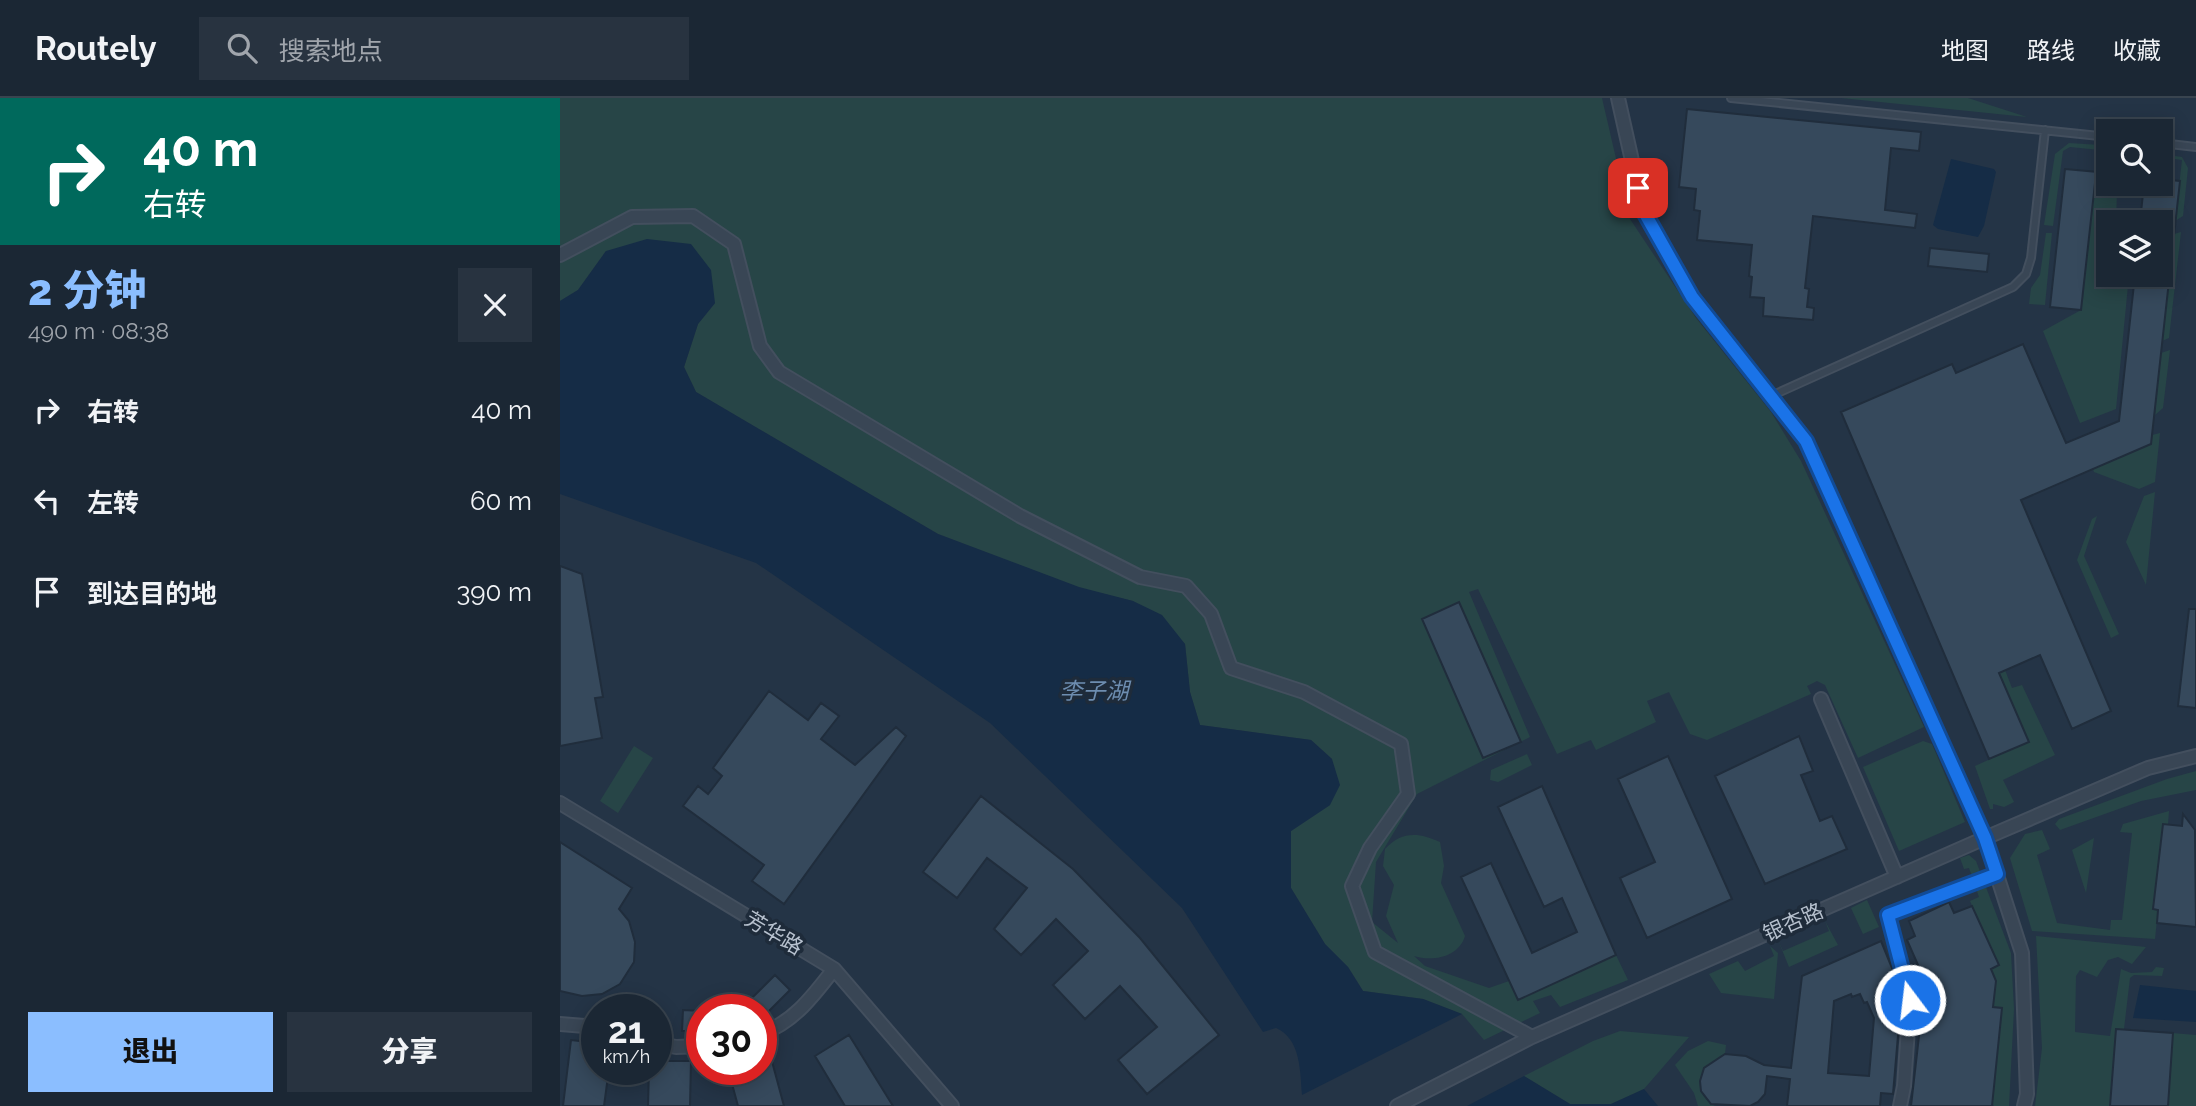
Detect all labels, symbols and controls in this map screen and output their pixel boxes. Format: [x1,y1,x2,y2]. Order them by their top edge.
search box [199,17,689,80]
text: Routely [35,29,157,68]
icon: search [223,29,261,67]
text: 搜索地点 [279,36,383,66]
text: 地图 [1941,36,1989,65]
text: 路线 [2027,36,2075,65]
text: 收藏 [2113,36,2161,65]
map controls [2096,119,2173,287]
button: search [2096,119,2173,196]
text: 40 m [143,120,258,177]
icon: right [28,126,119,217]
pin [1608,158,1668,218]
icon: arrive [1619,169,1657,207]
text: 右转 [143,186,207,223]
button: layers [2096,210,2173,287]
text: 2 分钟 [28,266,146,315]
button: close [458,268,532,342]
text: 490 m · 08:38 [28,317,169,344]
icon: right [28,391,66,429]
text: 40 m [471,395,532,425]
text: 右转 [87,397,139,427]
icon: left [28,482,66,520]
text: 60 m [470,486,532,516]
text: 左转 [87,488,139,518]
icon: arrive [28,573,66,611]
text: 390 m [456,577,532,607]
text: 到达目的地 [87,579,217,609]
water label: 李子湖 [1060,677,1132,704]
street label: 银杏路 [1759,898,1827,946]
street label: 芳华路 [741,906,807,960]
position arrow [1873,963,1947,1037]
speed limit sign: 30 [686,994,777,1085]
text: 21 [608,1010,645,1051]
button: 退出 [28,1012,273,1092]
button: 分享 [287,1012,532,1092]
text: km/h [603,1046,650,1067]

